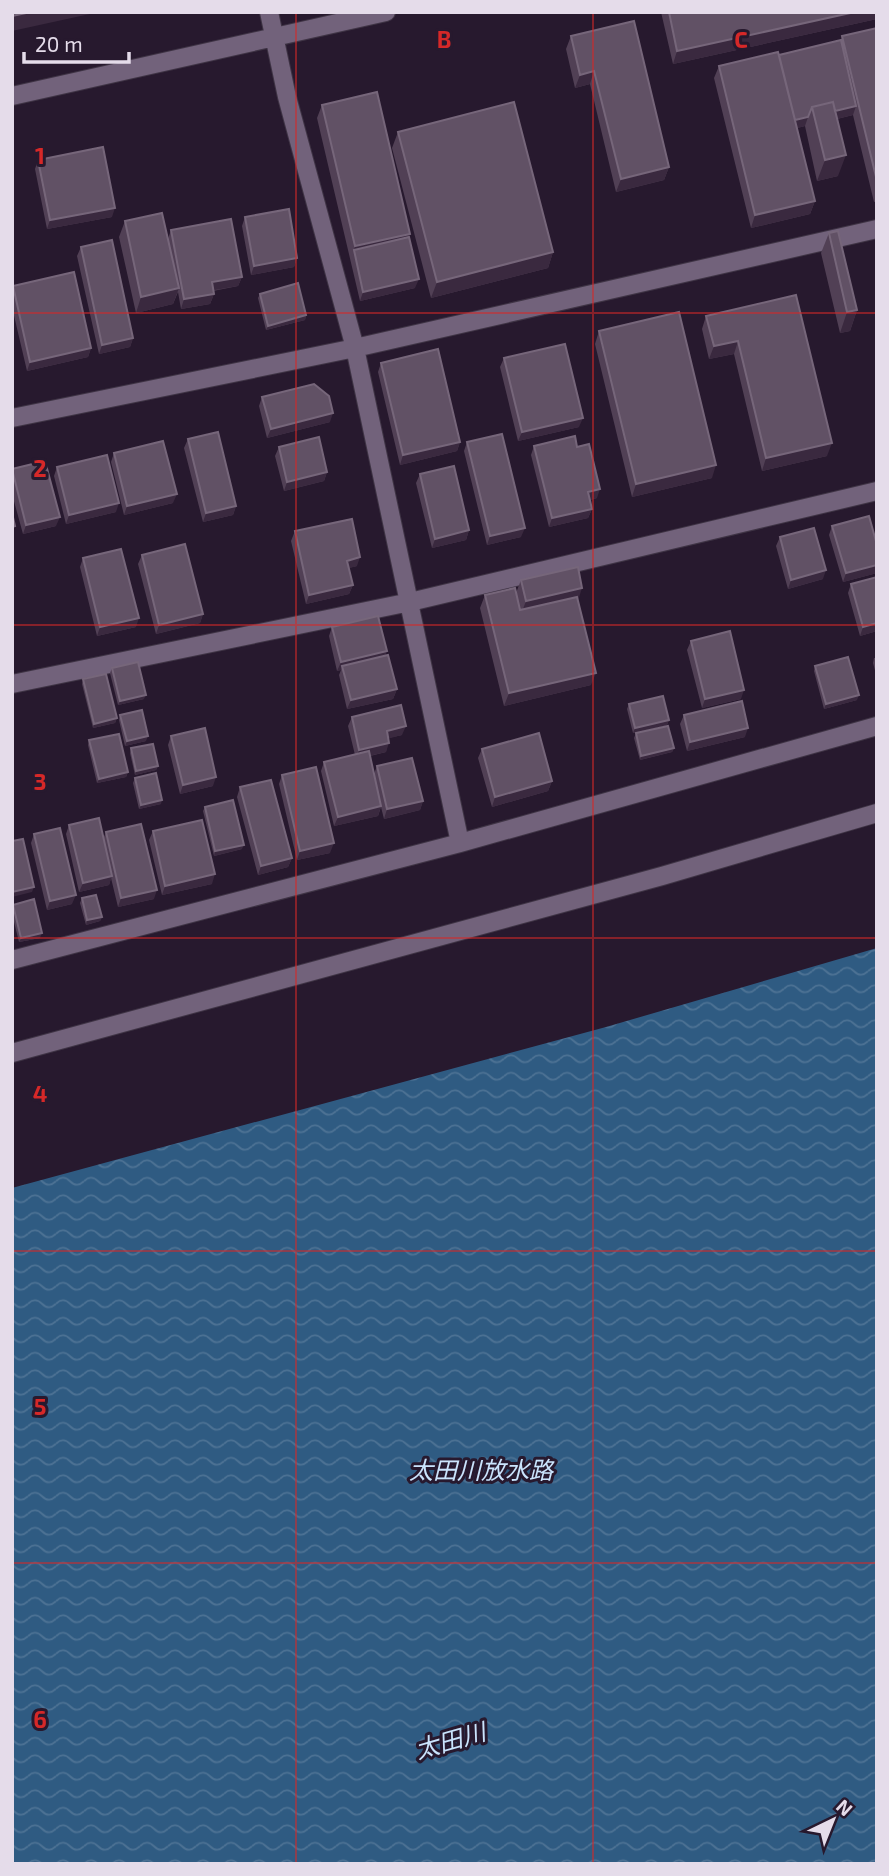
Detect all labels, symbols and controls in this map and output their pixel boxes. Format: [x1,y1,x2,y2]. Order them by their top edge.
scale bar [24,21,130,65]
text: B [437,25,451,53]
text: C [734,25,748,53]
text: 20 m [35,31,83,56]
text: 1 [35,141,45,169]
text: 2 [33,454,47,482]
text: 3 [33,767,47,795]
text: 4 [33,1079,47,1107]
text: 5 [34,1392,46,1420]
water label: 太田川放水路 [409,1455,555,1484]
text: 6 [33,1705,47,1733]
water label: 太田川 [411,1715,491,1764]
north arrow [798,1785,868,1855]
text: N [832,1794,858,1820]

